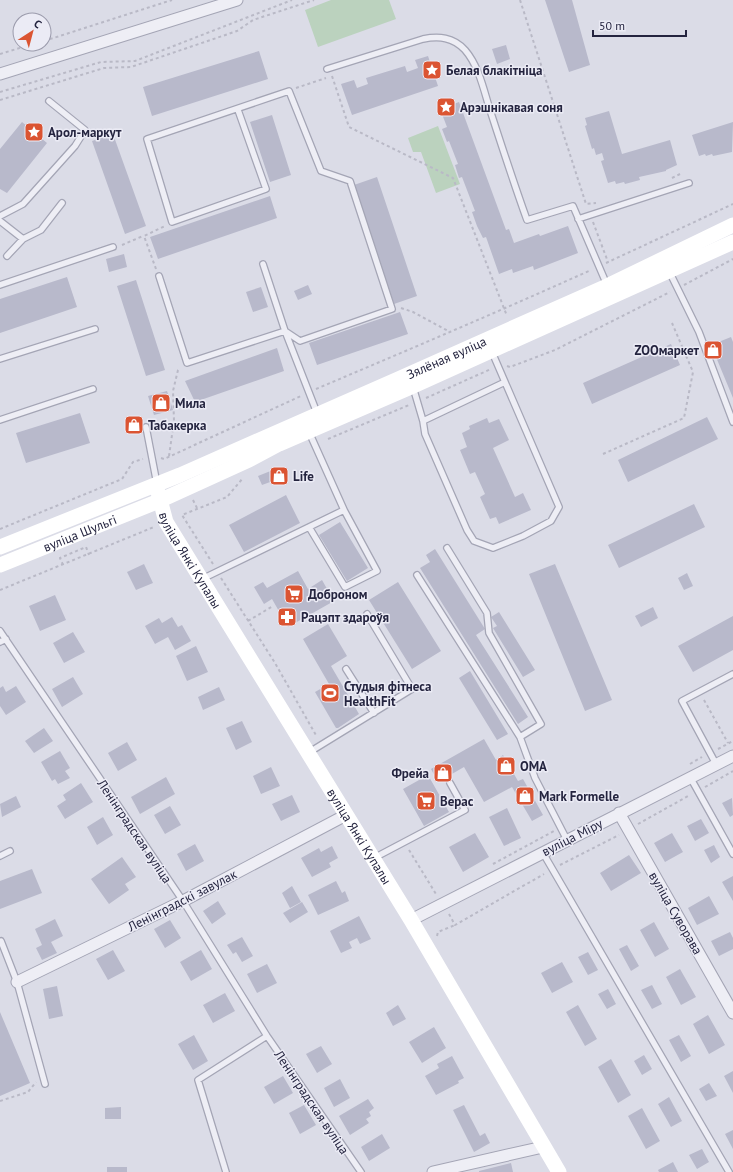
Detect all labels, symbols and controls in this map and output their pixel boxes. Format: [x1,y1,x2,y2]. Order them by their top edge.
north arrow [12,12,52,52]
scale bar [593,12,686,38]
text: С [31,16,44,31]
text: 50 m [599,18,625,33]
place icon: Белая блакітніца [421,59,443,81]
place label: Белая блакітніца [446,62,542,79]
place icon: Арэшнікавая соня [435,96,457,118]
place label: Арэшнікавая соня [460,99,563,116]
place icon: Арол-маркут [23,121,45,143]
place label: Арол-маркут [48,124,122,141]
street label: Зялёная вуліца [404,333,489,383]
shop icon: ZOOмаркет [702,339,724,361]
place label: ZOOмаркет [635,342,700,359]
shop icon: Мила [150,392,172,414]
place label: Мила [175,395,206,412]
shop icon: Табакерка [123,414,145,436]
place label: Табакерка [148,417,206,434]
shop icon: Life [268,465,290,487]
place label: Life [293,468,314,485]
street label: вуліца Янкі Купалы [155,510,225,612]
street label: вуліца Шульгі [41,511,119,556]
supermarket icon: Доброном [283,583,305,605]
place label: Доброном [308,586,367,603]
pharmacy icon: Рацэпт здароўя [276,606,298,628]
place label: Рацэпт здароўя [301,609,389,626]
place label: Студыя фітнеса HealthFit [344,678,431,710]
sports icon: Студыя фітнеса HealthFit [319,682,341,704]
shop icon: ОМА [495,755,517,777]
place label: ОМА [520,758,547,775]
shop icon: Фрейа [432,762,454,784]
place label: Фрейа [391,765,429,782]
street label: Ленінградская вуліца [93,775,176,886]
street label: вуліца Янкі Купалы [323,785,395,888]
shop icon: Mark Formelle [514,785,536,807]
place label: Mark Formelle [539,788,620,805]
supermarket icon: Верас [415,790,437,812]
place label: Верас [440,793,474,810]
street label: вуліца Міру [539,815,606,860]
street label: Ленінградскі завулак [124,865,240,936]
street label: вуліца Суворава [645,869,706,958]
street label: Ленінградская вуліца [270,1046,353,1157]

